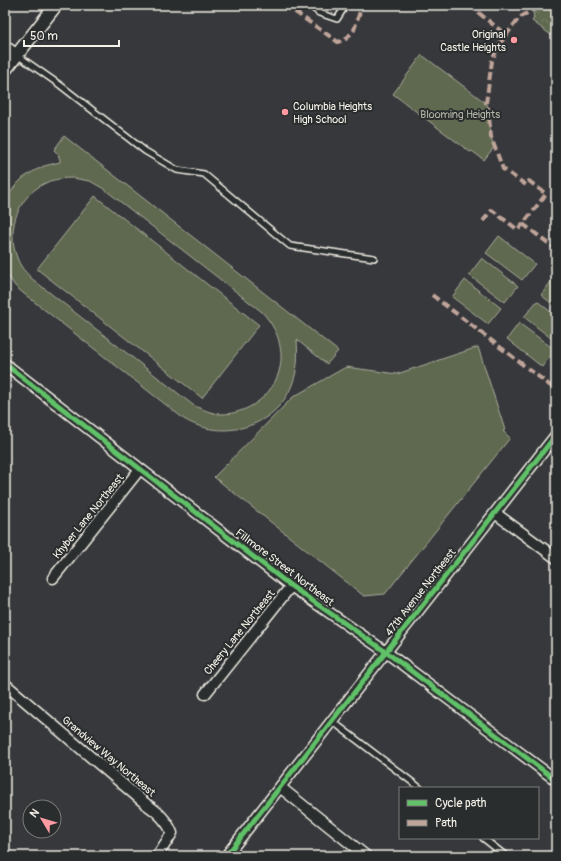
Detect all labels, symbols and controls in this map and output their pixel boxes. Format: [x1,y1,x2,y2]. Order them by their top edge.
scale bar [24,22,119,48]
place label: Original Castle Heights [440,28,506,54]
text: 50 m [30,29,58,44]
marker: Original Castle Heights [509,35,519,45]
place label: Columbia Heights High School [293,100,372,126]
marker: Columbia Heights High School [280,107,290,117]
park label: Blooming Heights [420,108,500,121]
street label: Khyber Lane Northeast [50,471,127,561]
street label: Fillmore Street Northeast [233,526,337,609]
street label: 47th Avenue Northeast [382,546,459,639]
street label: Cheery Lane Northeast [201,587,278,677]
street label: Grandview Way Northeast [59,713,159,800]
legend [399,787,539,839]
text: Cycle path [435,796,487,811]
north arrow [22,799,62,839]
text: N [27,806,42,820]
text: Path [435,816,457,831]

